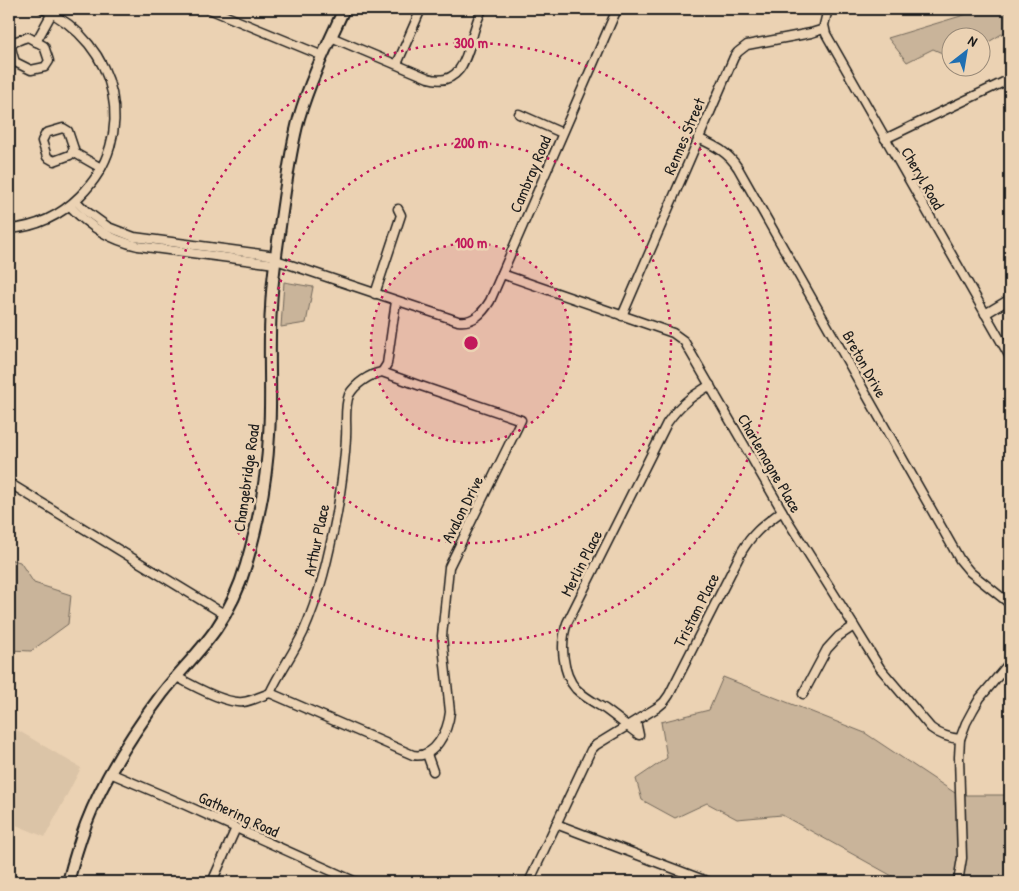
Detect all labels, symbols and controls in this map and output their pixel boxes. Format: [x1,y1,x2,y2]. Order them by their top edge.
north arrow [942,28,992,78]
text: N [965,30,982,51]
text: 300 m [454,32,488,53]
street label: Rennes Street [658,94,710,178]
text: 200 m [454,132,488,153]
street label: Cambray Road [504,132,556,216]
street label: Cheryl Road [896,143,950,213]
text: 100 m [455,232,487,253]
street label: Breton Drive [838,326,893,402]
centre of rings [462,334,480,352]
street label: Charlemagne Place [733,409,808,517]
street label: Changebridge Road [228,423,264,533]
street label: Avalon Drive [436,471,488,546]
street label: Arthur Place [298,501,335,578]
street label: Merlin Place [555,526,607,600]
street label: Tristam Place [668,569,724,651]
street label: Gathering Road [195,786,283,842]

